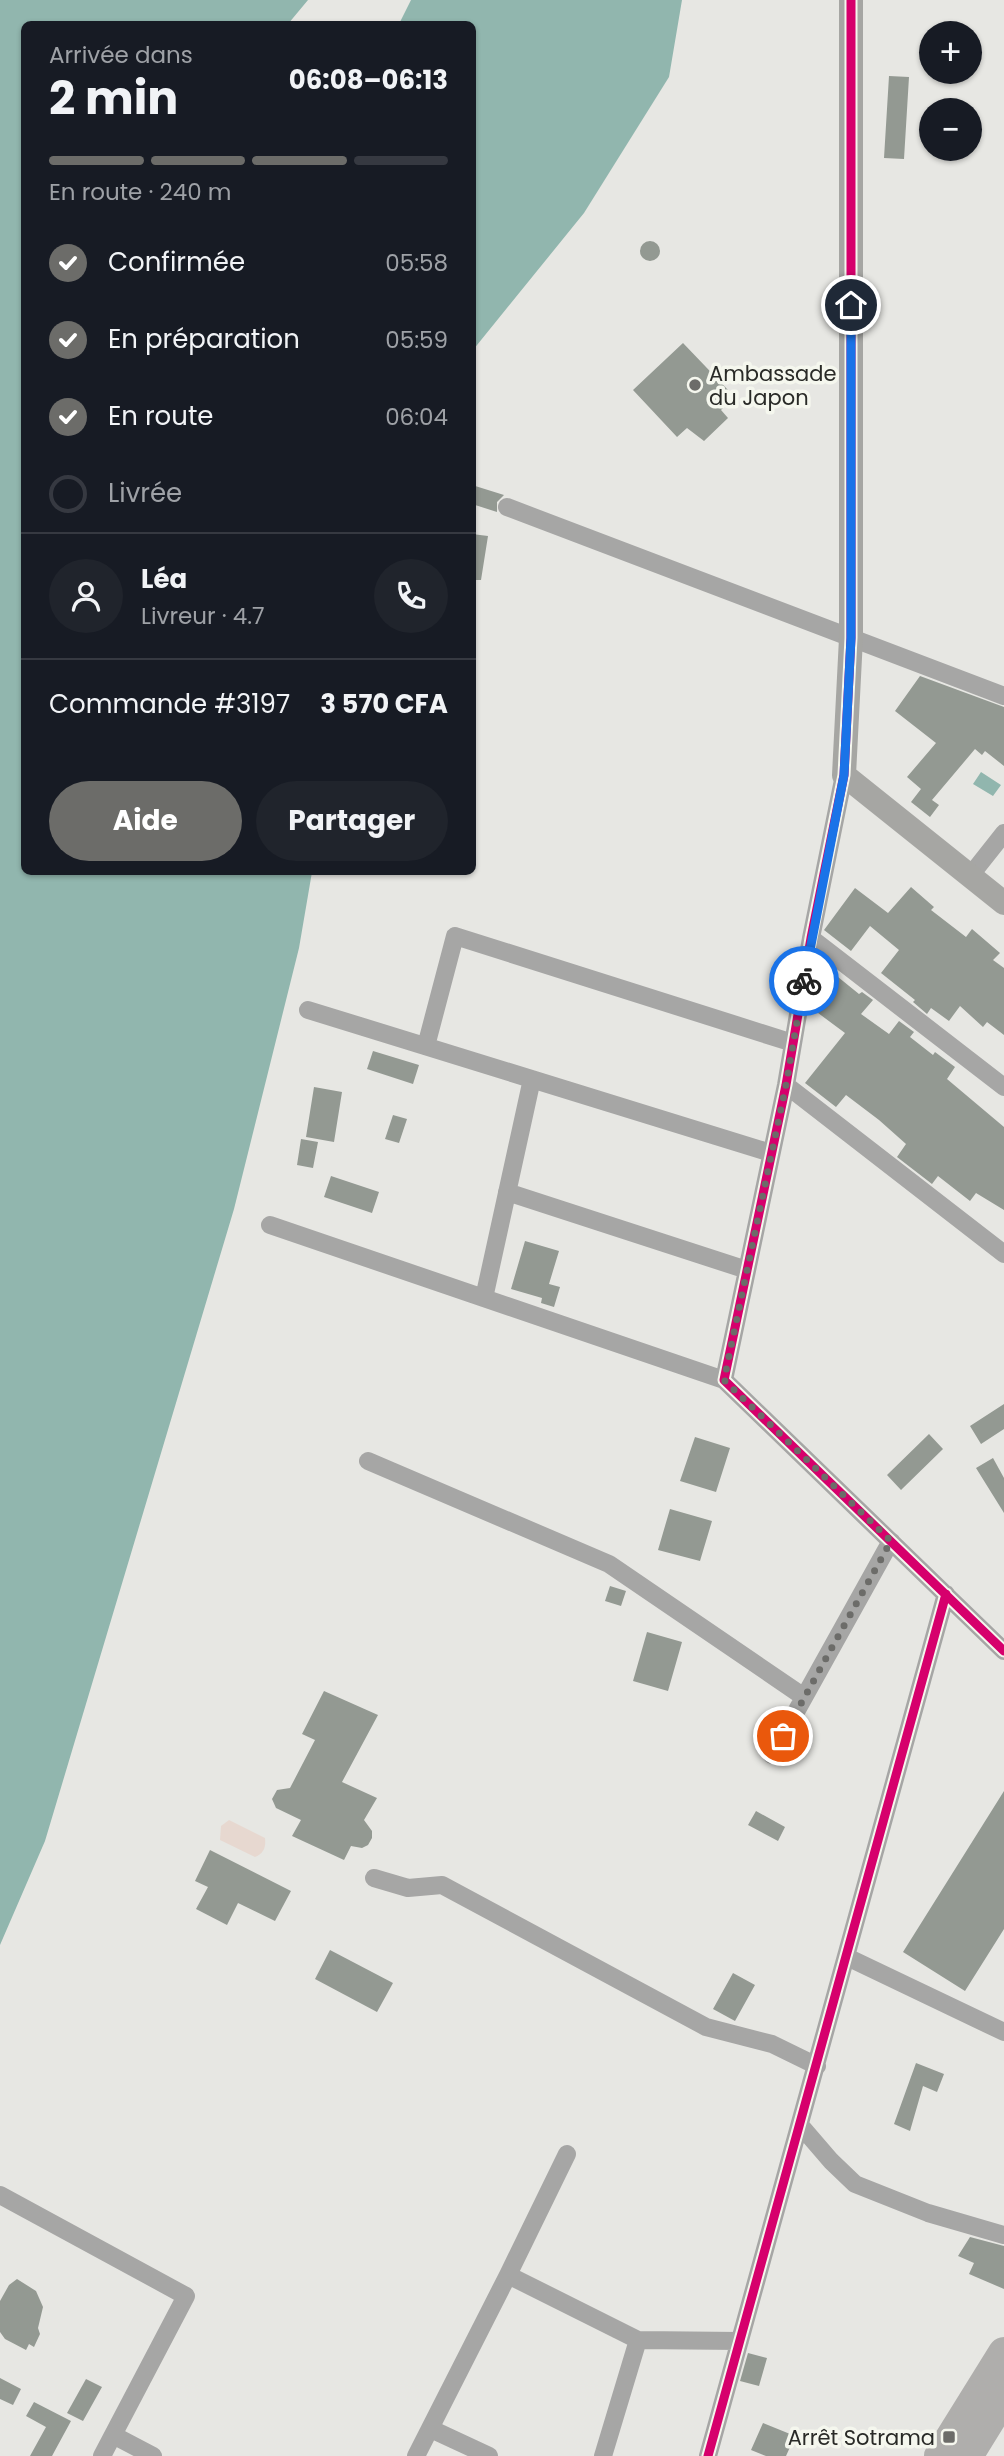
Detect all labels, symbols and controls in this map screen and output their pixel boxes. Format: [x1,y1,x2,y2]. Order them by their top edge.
map controls [919,21,982,161]
button: + [919,21,982,84]
text: Arrivée dans [49,39,193,71]
text: 06:08–06:13 [289,62,448,98]
text: 2 min [49,66,178,130]
button: − [919,98,982,161]
text: En route · 240 m [49,176,231,208]
icon: check [49,244,87,282]
text: Confirmée [108,244,245,280]
text: 05:58 [385,247,448,279]
pin [821,275,881,335]
icon: home [832,286,870,324]
icon: check [49,321,87,359]
text: En préparation [108,321,300,357]
text: 05:59 [385,324,448,356]
place label: Ambassade du Japon [709,359,837,412]
marker: Ambassade du Japon [687,377,703,393]
icon: check [49,398,87,436]
text: En route [108,398,213,434]
text: 06:04 [385,401,448,433]
text: Livrée [108,475,182,511]
button: person [49,559,123,633]
button: phone [374,559,448,633]
text: Léa [141,561,187,597]
text: Livreur · 4.7 [141,600,265,632]
text: Commande #3197 [49,686,290,722]
text: 3 570 CFA [320,686,448,722]
button: Aide [49,781,242,861]
button: Partager [256,781,448,861]
courier [769,946,839,1016]
icon: bike [785,962,823,1000]
pin [753,1706,813,1766]
icon: bag [764,1717,802,1755]
place label: Arrêt Sotrama [788,2423,935,2452]
marker: Arrêt Sotrama [941,2429,957,2445]

